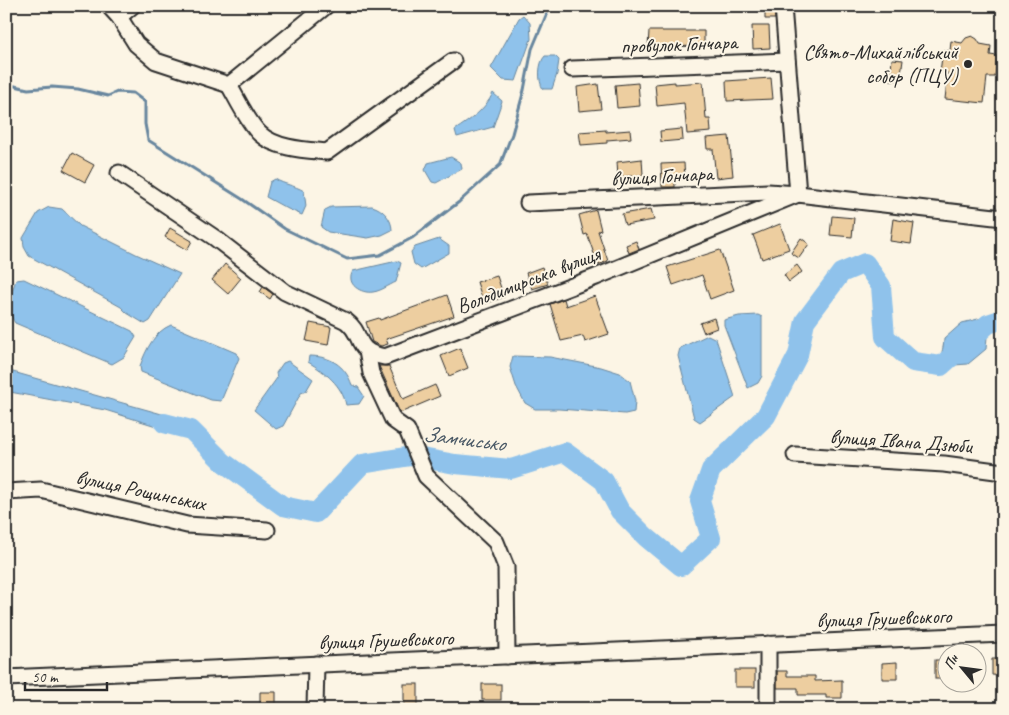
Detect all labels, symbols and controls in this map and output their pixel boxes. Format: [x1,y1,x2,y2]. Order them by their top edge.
street label: провулок Гончара [620,29,740,59]
place label: Свято-Михайлівський собор (ПЦУ) [804,39,959,89]
marker: Свято-Михайлівський собор (ПЦУ) [962,58,974,70]
street label: вулиця Гончара [610,160,716,192]
street label: Володимирська вулиця [453,240,605,319]
water label: Замчисько [421,420,510,458]
street label: вулиця Івана Дзюби [829,423,974,459]
street label: вулиця Рощинських [74,464,210,517]
street label: вулиця Грушевського [816,603,954,633]
street label: вулиця Грушевського [318,625,456,655]
north arrow [936,642,986,692]
text: Пн [940,651,962,672]
scale bar [25,660,108,692]
text: 50 m [32,668,59,687]

